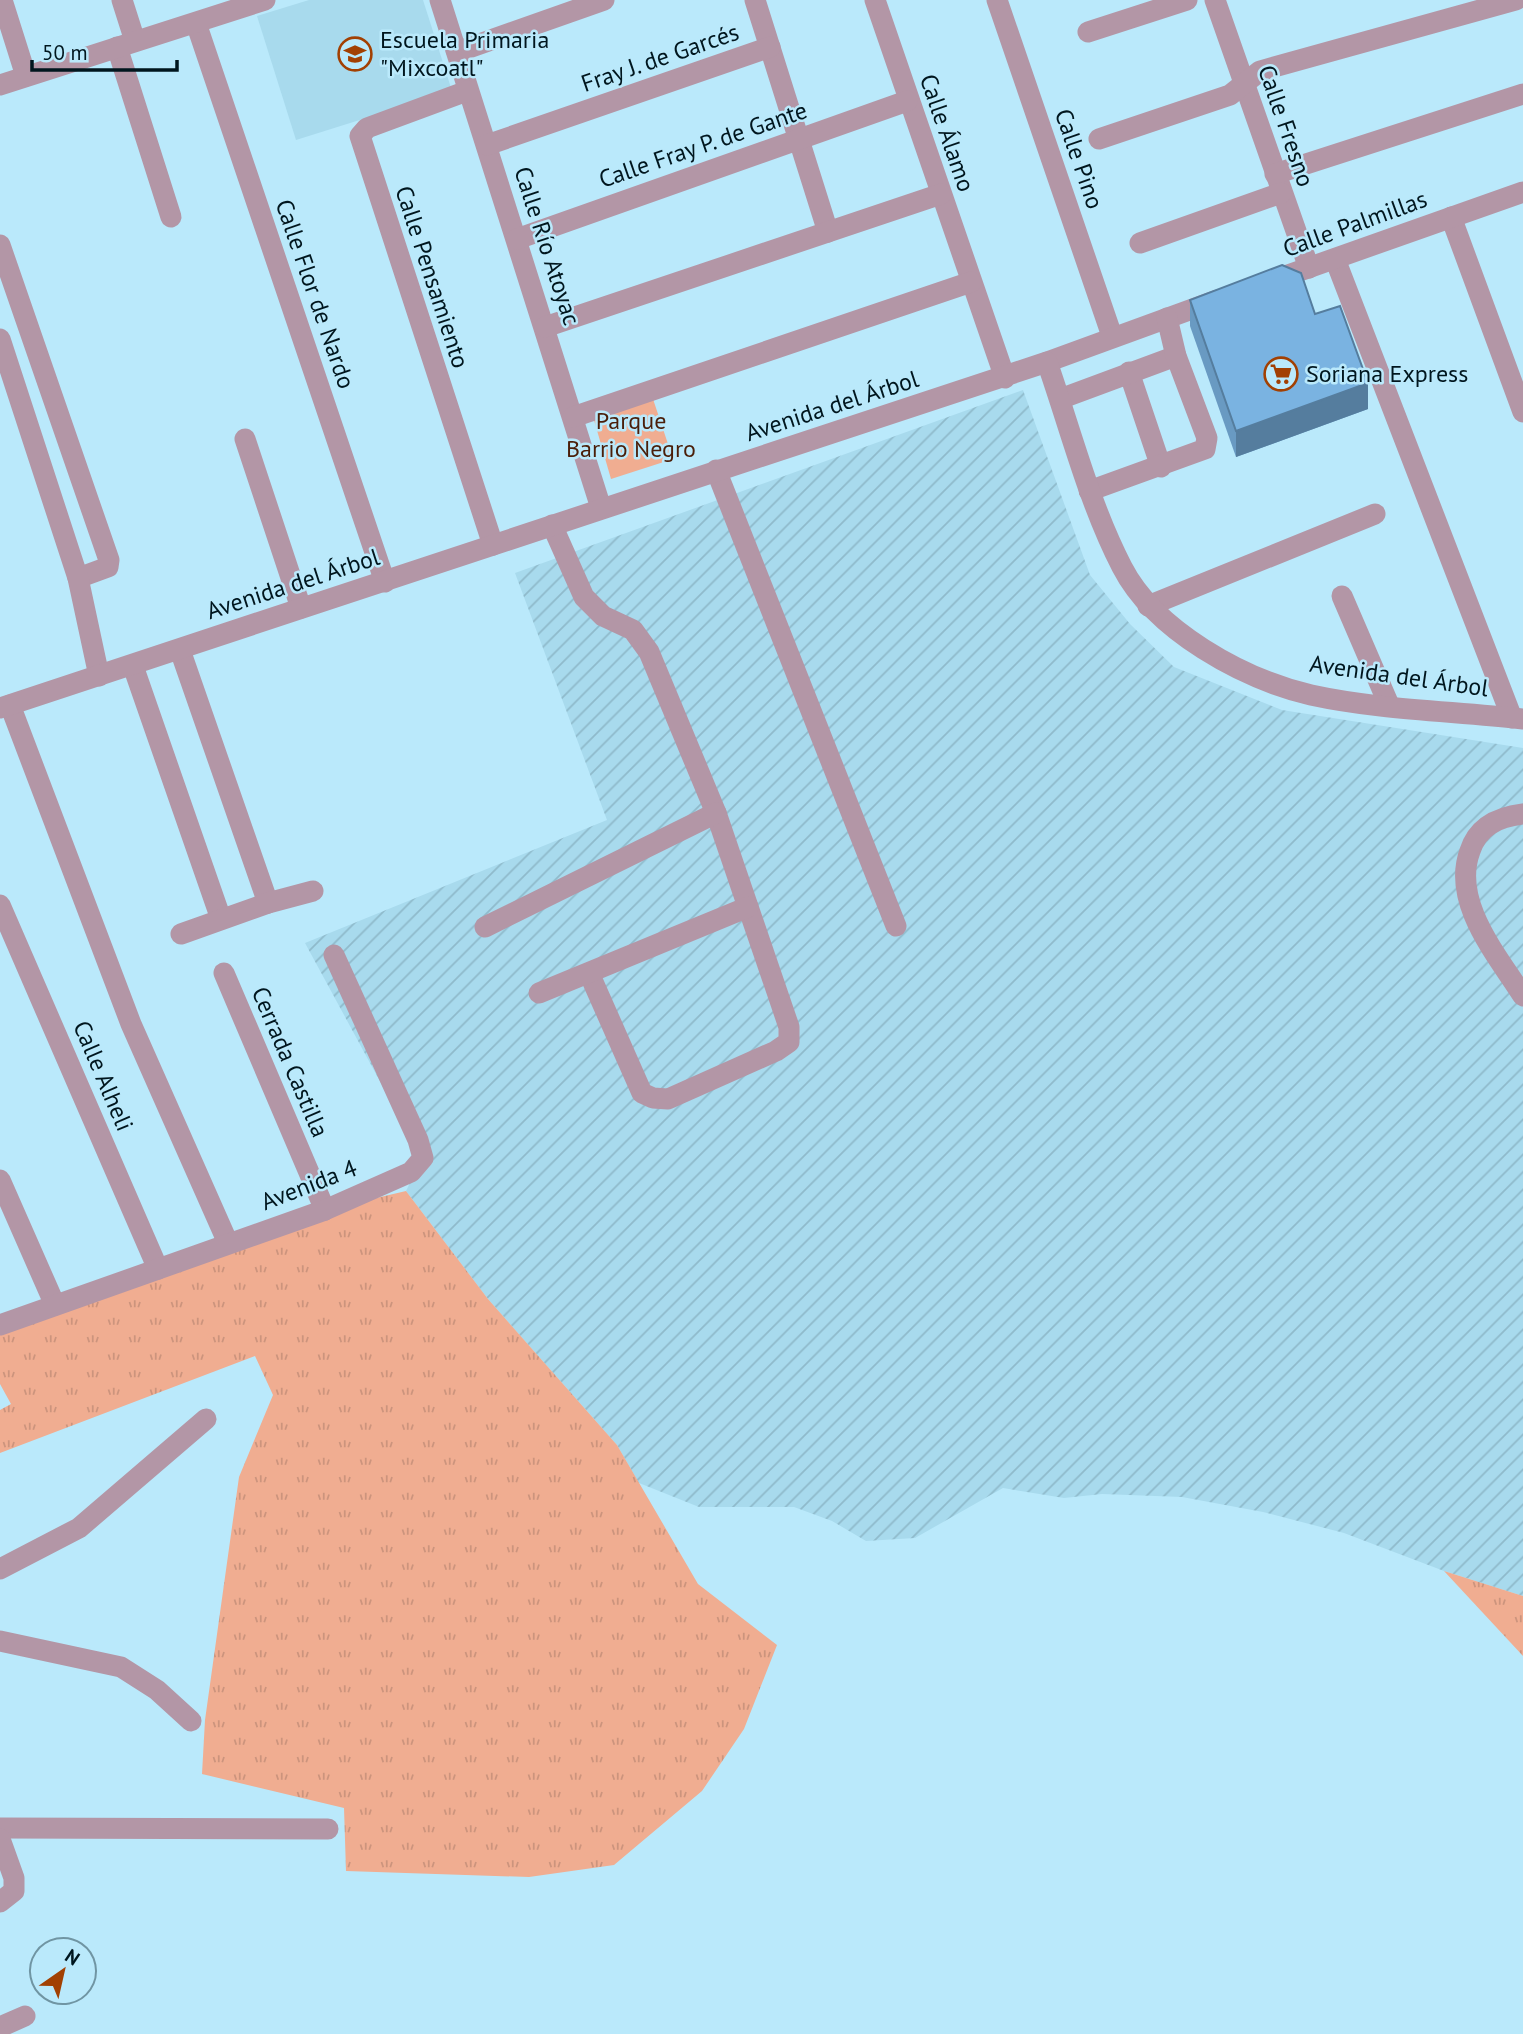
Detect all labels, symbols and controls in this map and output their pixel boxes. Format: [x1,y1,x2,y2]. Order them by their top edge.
street label: Fray J. de Garcés [577,16,743,99]
place label: Escuela Primaria "Mixcoatl" [380,24,549,83]
scale bar [32,28,177,72]
school or university icon: Escuela Primaria "Mixcoatl" [336,35,374,73]
text: 50 m [42,39,88,66]
street label: Calle Fresno [1251,61,1322,191]
street label: Calle Álamo [913,70,982,196]
street label: Calle Fray P. de Gante [595,94,811,195]
street label: Calle Pino [1048,105,1111,213]
street label: Calle Río Atoyac [507,163,588,329]
street label: Calle Pensamiento [388,182,477,372]
street label: Calle Palmillas [1278,183,1431,264]
street label: Calle Flor de Nardo [269,195,362,393]
supermarket icon: Soriana Express [1262,355,1300,393]
place label: Soriana Express [1306,358,1468,389]
street label: Avenida del Árbol [741,363,922,448]
park label: Parque Barrio Negro [566,405,696,464]
street label: Avenida del Árbol [202,541,383,626]
street label: Avenida del Árbol [1308,648,1490,703]
street label: Cerrada Castilla [245,982,336,1142]
street label: Calle Alheli [66,1016,141,1136]
street label: Avenida 4 [256,1152,361,1217]
north arrow [28,1936,98,2006]
text: N [61,1943,84,1970]

